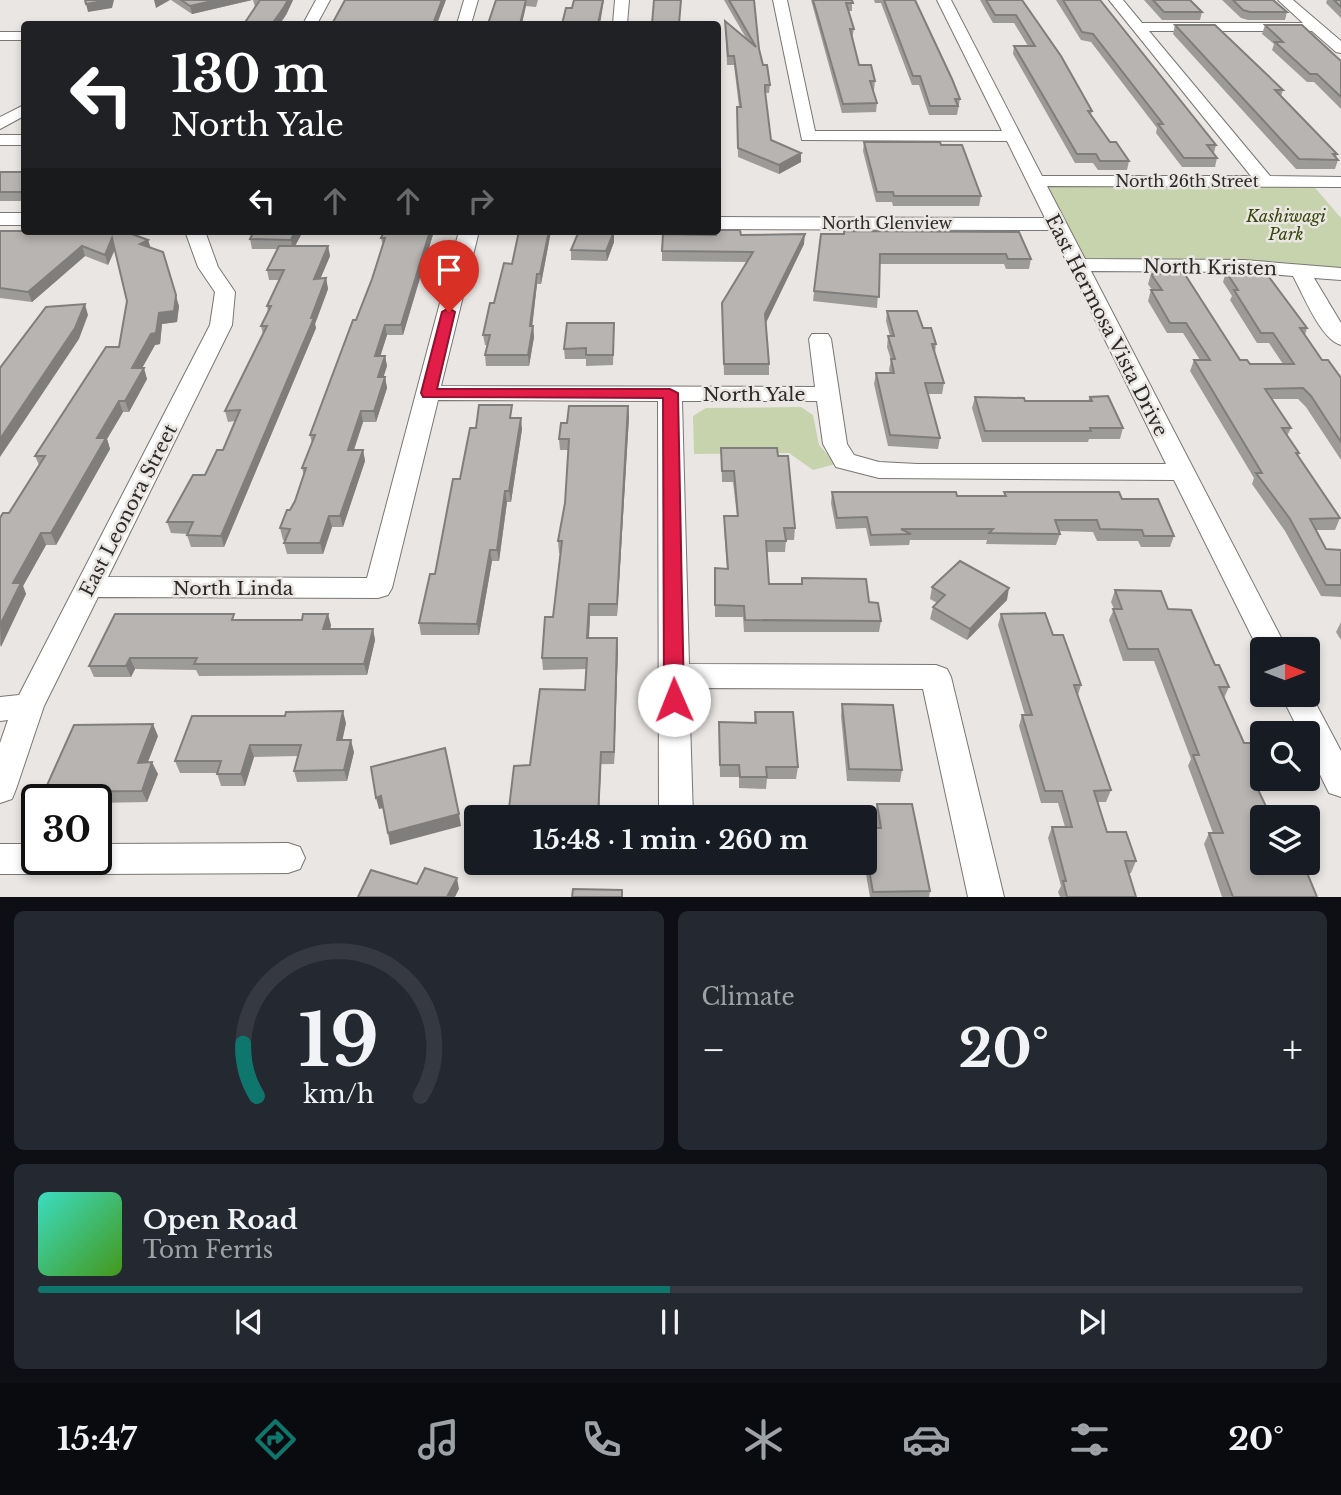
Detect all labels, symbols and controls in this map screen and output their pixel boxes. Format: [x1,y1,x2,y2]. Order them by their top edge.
text: 130 m [171,44,328,105]
icon: left [56,49,147,140]
text: North Yale [171,105,344,145]
street label: North 26th Street [1115,171,1259,191]
icon: left [243,182,281,220]
icon: ahead [316,182,354,220]
icon: ahead [389,182,427,220]
icon: right [462,182,500,220]
park label: Kashiwagi Park [1245,206,1326,244]
street label: East Hermosa Vista Drive [1040,210,1173,440]
street label: North Glenview [822,213,953,233]
pin [419,240,479,312]
icon: arrive [430,251,468,289]
street label: North Kristen [1143,255,1277,280]
street label: North Yale [703,383,805,406]
street label: East Leonora Street [75,420,182,600]
street label: North Linda [173,577,294,600]
north arrow [1250,637,1320,707]
map controls [1250,637,1320,875]
position arrow [637,663,711,737]
button: search [1250,721,1320,791]
speed limit sign: 30 [21,784,112,875]
button: layers [1250,805,1320,875]
text: 15:48 · 1 min · 260 m [533,824,808,856]
text: Climate [702,983,795,1011]
text: 19 [298,996,379,1087]
text: 20° [959,1017,1049,1081]
text: − [702,1026,726,1073]
text: + [1282,1026,1303,1073]
text: km/h [303,1079,374,1110]
text: Open Road [143,1204,298,1236]
text: Tom Ferris [143,1236,273,1264]
icon: previous [230,1303,268,1341]
icon: pause [651,1303,689,1341]
icon: next [1073,1303,1111,1341]
icon: directions [251,1415,300,1464]
icon: music [414,1415,463,1464]
icon: phone [577,1415,626,1464]
icon: climate [739,1415,788,1464]
icon: car [902,1415,951,1464]
icon: filters [1065,1415,1114,1464]
text: 15:47 [57,1419,137,1459]
text: 20° [1228,1419,1284,1459]

